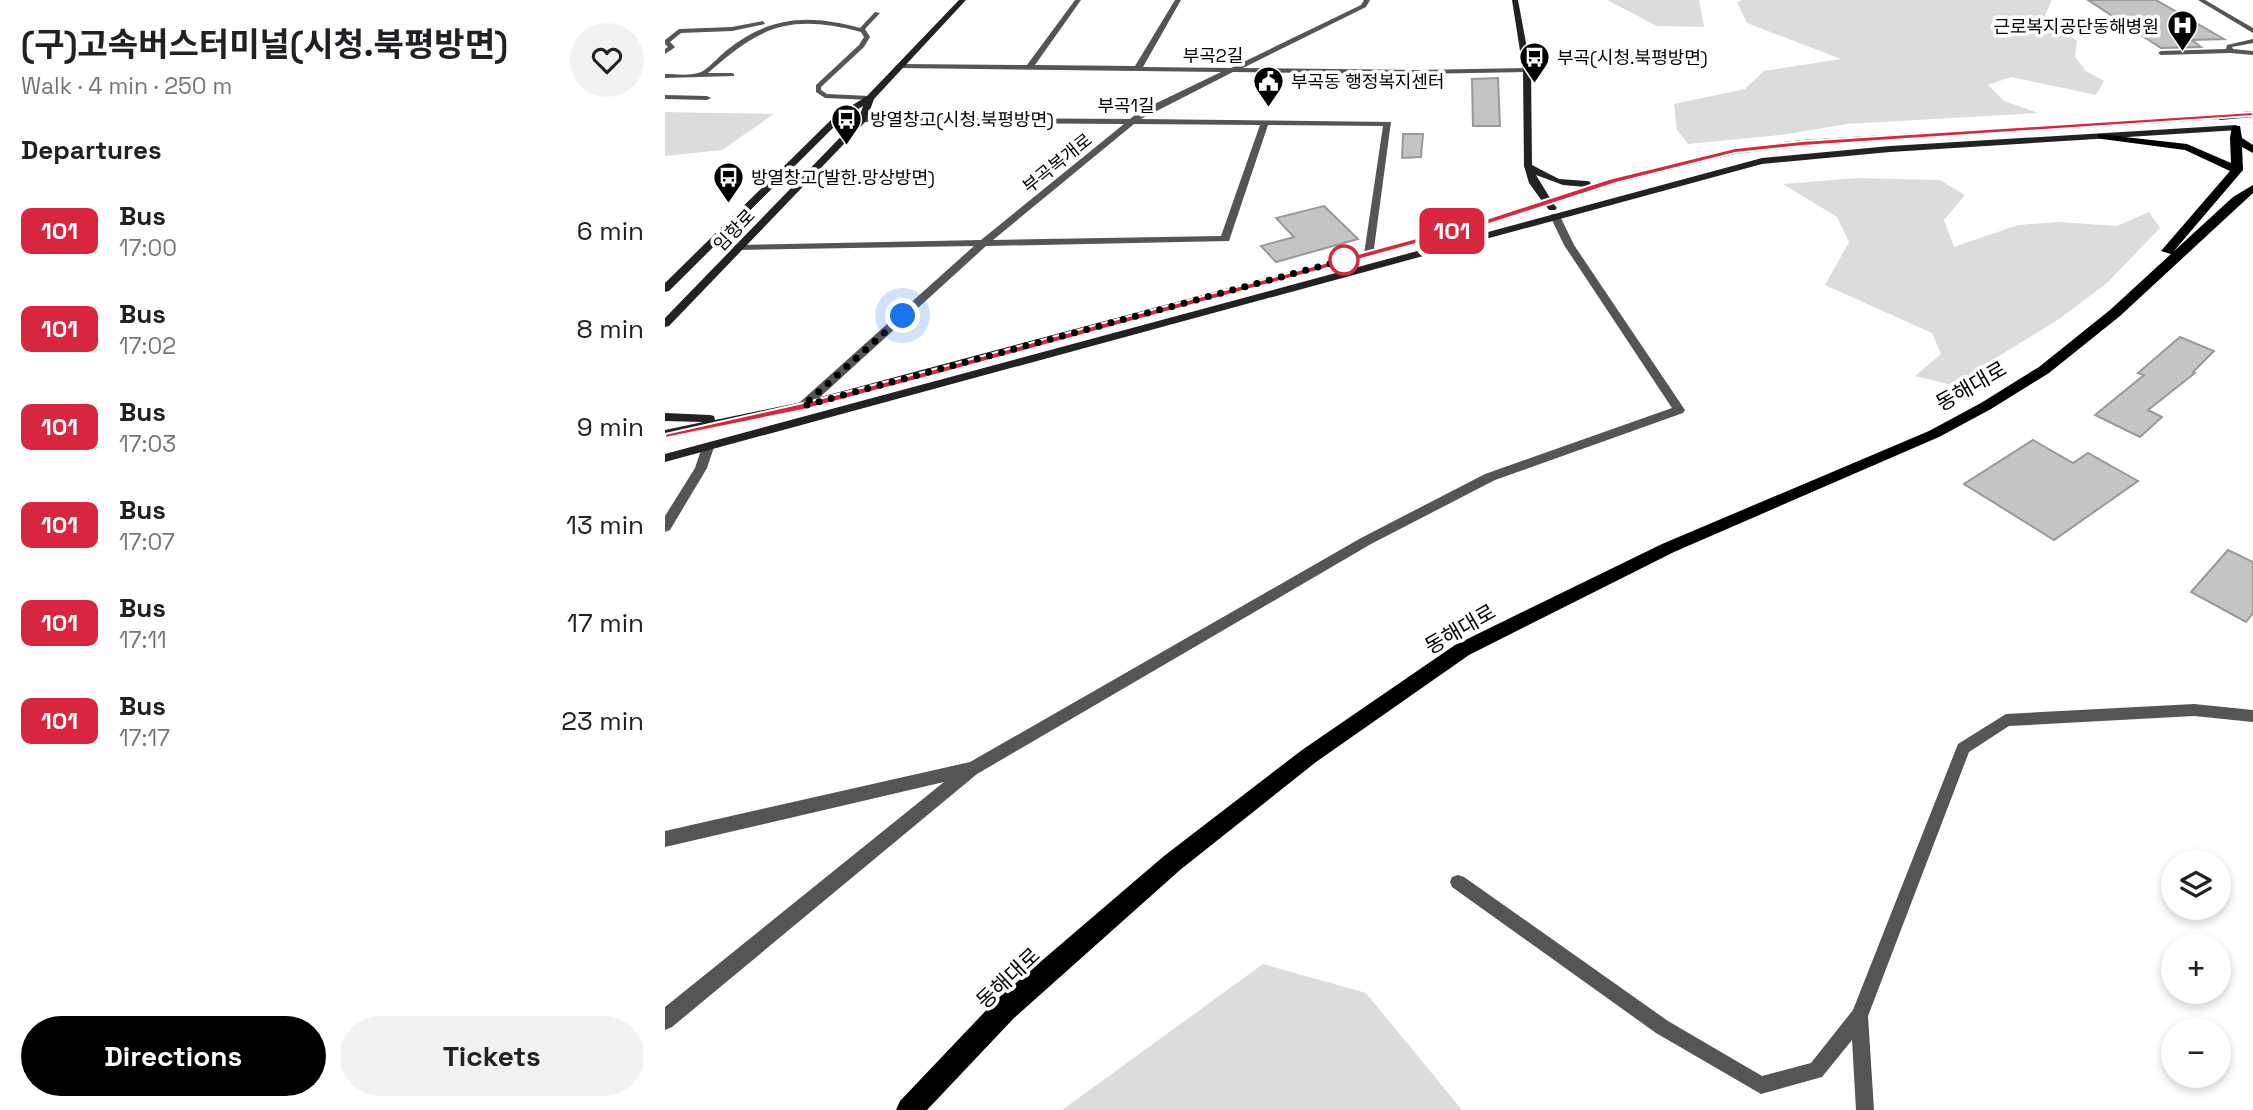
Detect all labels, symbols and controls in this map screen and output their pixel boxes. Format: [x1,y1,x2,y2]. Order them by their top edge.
hospital icon: 근로복지공단동해병원 [2165,9,2199,53]
place label: 근로복지공단동해병원 [1993,15,2159,38]
button: heart [570,23,644,97]
text: (구)고속버스터미널(시청.북평방면) [21,24,508,66]
bus stop icon: 부곡(시청.북평방면) [1517,40,1551,84]
street label: 부곡2길 [1183,44,1243,67]
place label: 부곡(시청.북평방면) [1557,46,1708,69]
public building icon: 부곡동 행정복지센터 [1251,64,1285,108]
place label: 부곡동 행정복지센터 [1291,70,1445,93]
text: Walk · 4 min · 250 m [21,71,232,101]
street label: 부곡1길 [1097,94,1155,117]
bus stop icon: 방열창고(시청.북평방면) [830,102,864,146]
place label: 방열창고(시청.북평방면) [870,108,1054,131]
street label: 부곡복개로 [1018,128,1096,198]
text: Departures [21,133,162,167]
bus stop icon: 방열창고(발한.망상방면) [711,160,745,204]
place label: 방열창고(발한.망상방면) [751,166,935,189]
text: Bus [119,199,166,233]
street label: 임항로 [708,204,760,256]
line badge: 101 [1412,208,1492,254]
text: 6 min [577,214,644,248]
text: 101 [41,215,78,246]
text: 101 [1433,215,1471,246]
text: 17:00 [119,233,177,263]
unlabelled marker [1329,245,1359,275]
text: Bus [119,297,166,331]
your location [885,298,920,333]
text: 8 min [576,312,644,346]
text: 101 [41,313,78,344]
text: 17:02 [119,331,176,361]
street label: 동해대로 [1931,355,2011,417]
text: Bus [119,395,166,429]
text: 9 min [577,410,644,444]
text: 101 [41,411,78,442]
text: 17:03 [119,429,176,459]
text: Bus [119,493,166,527]
text: 13 min [566,508,644,542]
text: 101 [41,509,78,540]
text: 17:07 [119,527,175,557]
text: Bus [119,591,166,625]
street label: 동해대로 [1420,598,1500,660]
text: 17 min [567,606,644,640]
text: 101 [41,607,78,638]
text: 17:11 [119,625,167,655]
text: Bus [119,689,166,723]
text: 23 min [561,704,644,738]
text: 101 [41,705,78,736]
text: 17:17 [119,723,170,753]
map controls [2161,850,2231,1088]
button: layers [2161,850,2231,920]
button: + [2161,934,2231,1004]
street label: 동해대로 [971,942,1045,1014]
button: Directions [21,1016,326,1096]
button: Tickets [340,1016,644,1096]
button: − [2161,1018,2231,1088]

